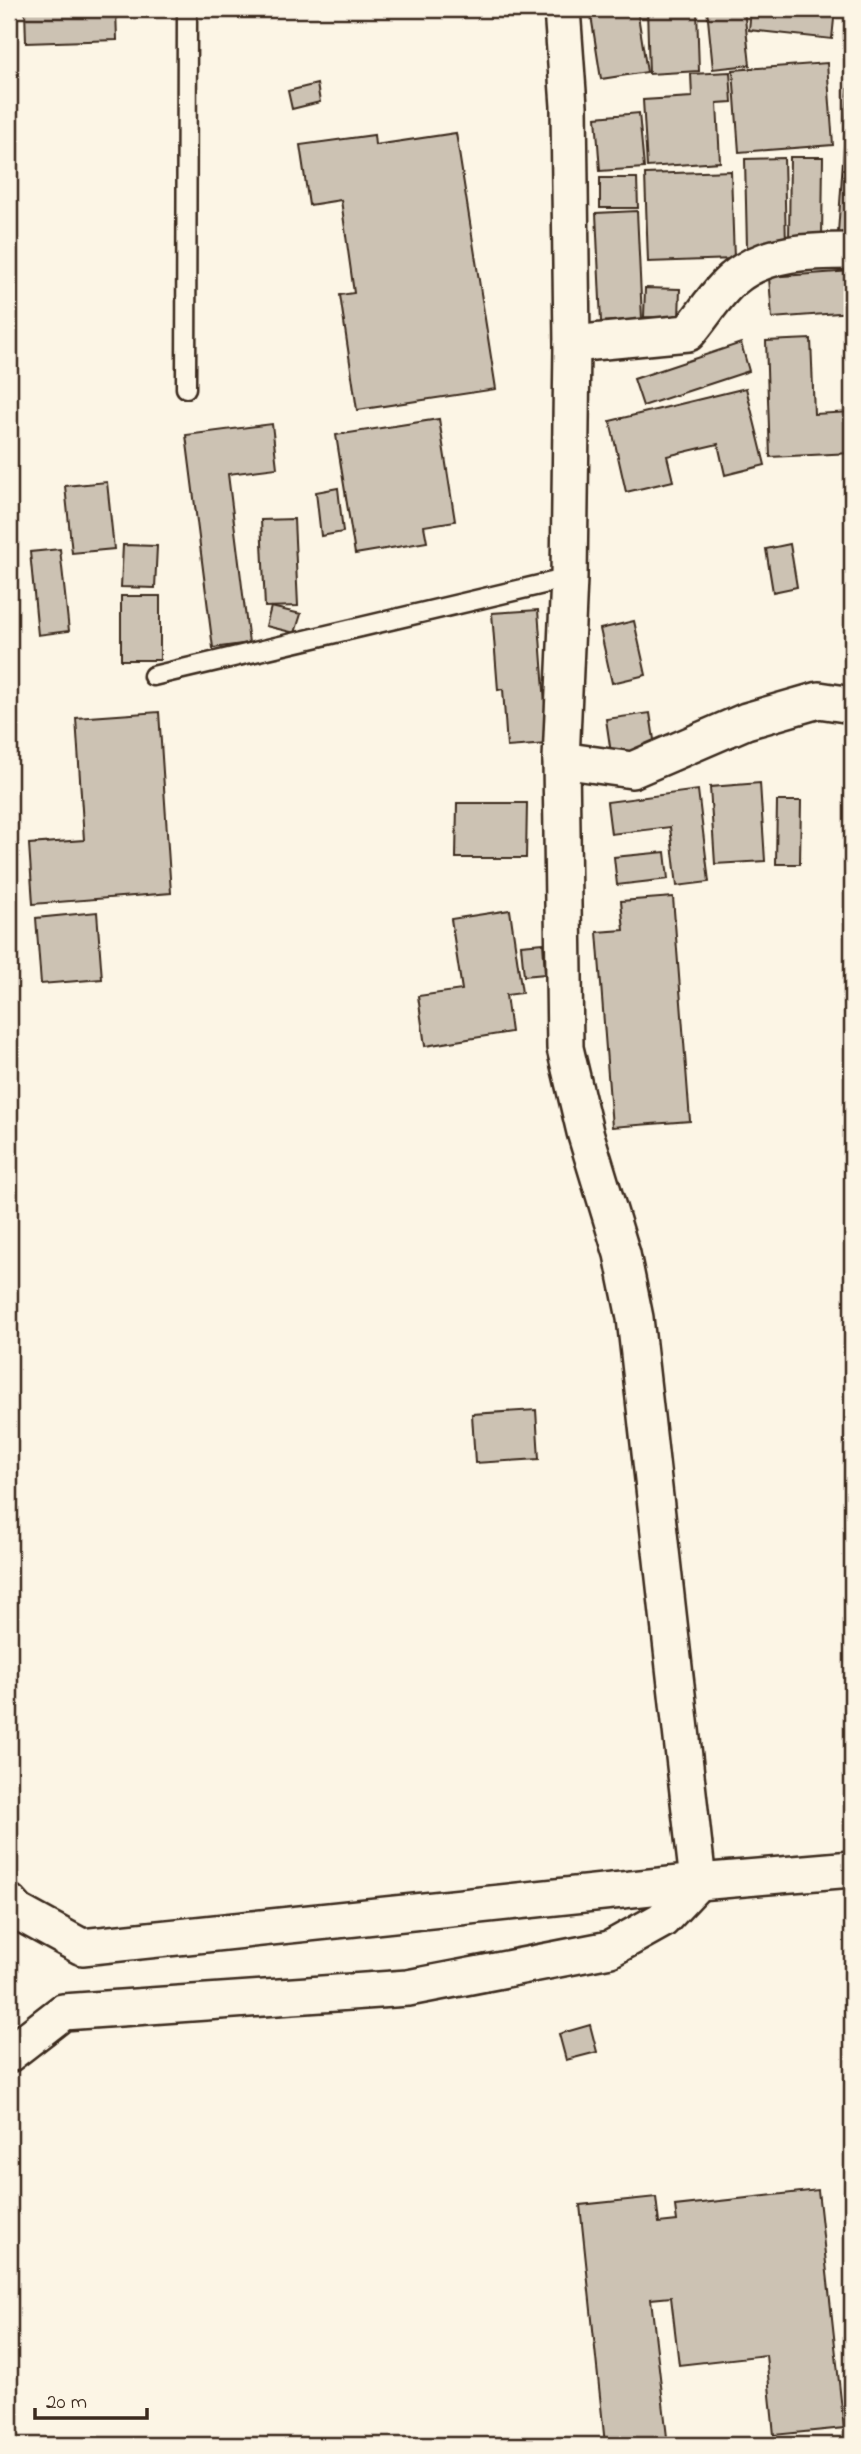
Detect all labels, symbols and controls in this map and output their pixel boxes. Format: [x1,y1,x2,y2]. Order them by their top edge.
scale bar [35,2377,147,2421]
text: 20 m [46,2388,87,2418]

